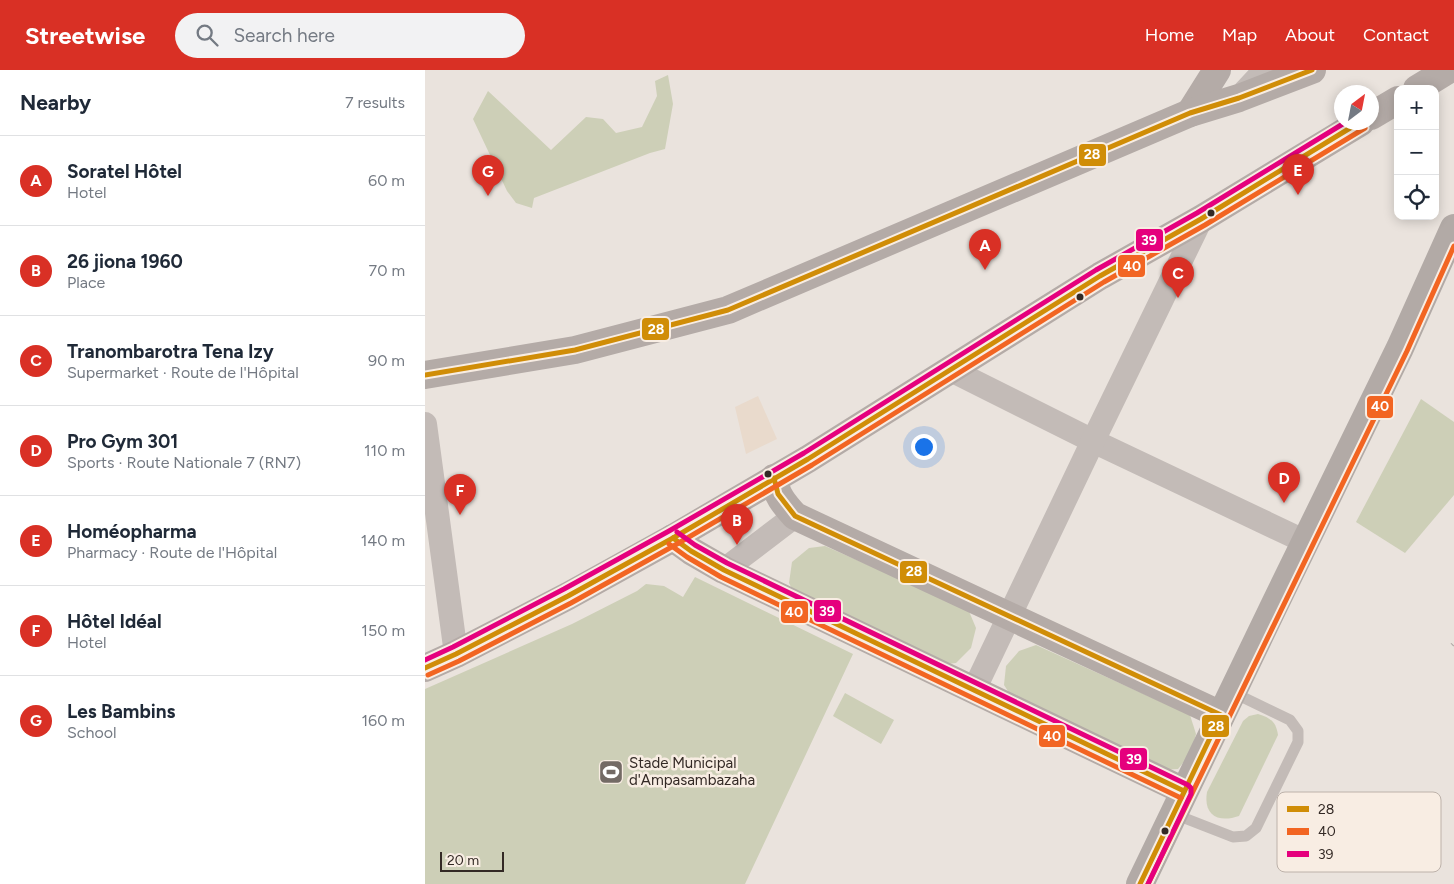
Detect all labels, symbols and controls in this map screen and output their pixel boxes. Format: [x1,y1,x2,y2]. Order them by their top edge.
search box [175,13,525,58]
text: Streetwise [25,21,145,50]
icon: search [193,21,221,49]
text: Search here [233,24,335,47]
text: Home [1145,24,1194,46]
text: Map [1222,24,1257,46]
text: About [1285,24,1335,46]
text: Contact [1363,24,1429,46]
north arrow [1334,85,1379,130]
map controls [1394,85,1439,220]
button: + [1394,85,1439,130]
text: Nearby [20,90,91,115]
text: 7 results [345,93,405,112]
button: − [1394,130,1439,175]
line badge: 28 [1078,143,1107,167]
text: 28 [1084,146,1100,163]
pin: E [1282,154,1314,195]
pin: G [472,155,504,196]
text: Soratel Hôtel [67,160,182,183]
text: A [30,171,42,190]
text: 60 m [368,171,405,190]
button: locate [1394,175,1439,220]
text: Hotel [67,183,107,202]
unlabelled marker [1206,208,1216,218]
line badge: 39 [1135,228,1164,252]
pin: A [969,229,1001,270]
text: 39 [1141,232,1157,249]
text: 26 jiona 1960 [67,250,183,273]
line badge: 40 [1117,254,1146,278]
pin: C [1162,257,1194,298]
text: 40 [1123,258,1141,275]
text: B [31,261,41,280]
text: 70 m [369,261,405,280]
text: Place [67,273,105,292]
unlabelled marker [1075,292,1085,302]
line badge: 28 [641,317,670,341]
text: 28 [648,321,664,338]
text: Tranombarotra Tena Izy [67,340,274,363]
text: C [30,351,42,370]
text: 90 m [368,351,405,370]
text: Supermarket · Route de l'Hôpital [67,363,299,382]
line badge: 40 [1366,395,1394,419]
text: 40 [1371,398,1389,415]
text: Pro Gym 301 [67,430,178,453]
your location [911,434,937,460]
text: D [30,441,42,460]
text: 110 m [364,441,405,460]
text: Sports · Route Nationale 7 (RN7) [67,453,301,472]
pin: D [1268,462,1300,503]
unlabelled marker [763,469,773,479]
pin: F [444,474,476,515]
pin: B [721,504,753,545]
text: Homéopharma [67,520,197,543]
text: E [31,531,41,550]
text: 140 m [361,531,405,550]
text: Pharmacy · Route de l'Hôpital [67,543,277,562]
line badge: 28 [899,560,928,584]
text: 28 [906,563,922,580]
line badge: 39 [813,599,842,623]
line badge: 40 [780,600,809,624]
text: 39 [819,603,835,620]
text: 40 [785,604,803,621]
text: Hôtel Idéal [67,610,162,633]
text: F [32,621,40,640]
text: 150 m [361,621,405,640]
text: Hotel [67,633,107,652]
text: Les Bambins [67,700,175,723]
text: G [30,711,42,730]
text: 160 m [362,711,405,730]
line badge: 28 [1201,714,1230,738]
text: 28 [1208,718,1224,735]
text: School [67,723,117,742]
line badge: 40 [1038,724,1066,748]
text: 40 [1043,728,1061,745]
line badge: 39 [1119,747,1148,771]
text: 39 [1126,751,1142,768]
place label: Stade Municipal d'Ampasambazaha [629,754,755,789]
sports icon: Stade Municipal d'Ampasambazaha [598,759,624,785]
legend [1277,792,1441,872]
text: 28 [1318,801,1334,818]
text: 40 [1318,823,1336,840]
unlabelled marker [1160,826,1170,836]
text: 39 [1318,846,1334,863]
scale bar [440,849,504,872]
text: 20 m [447,852,479,869]

